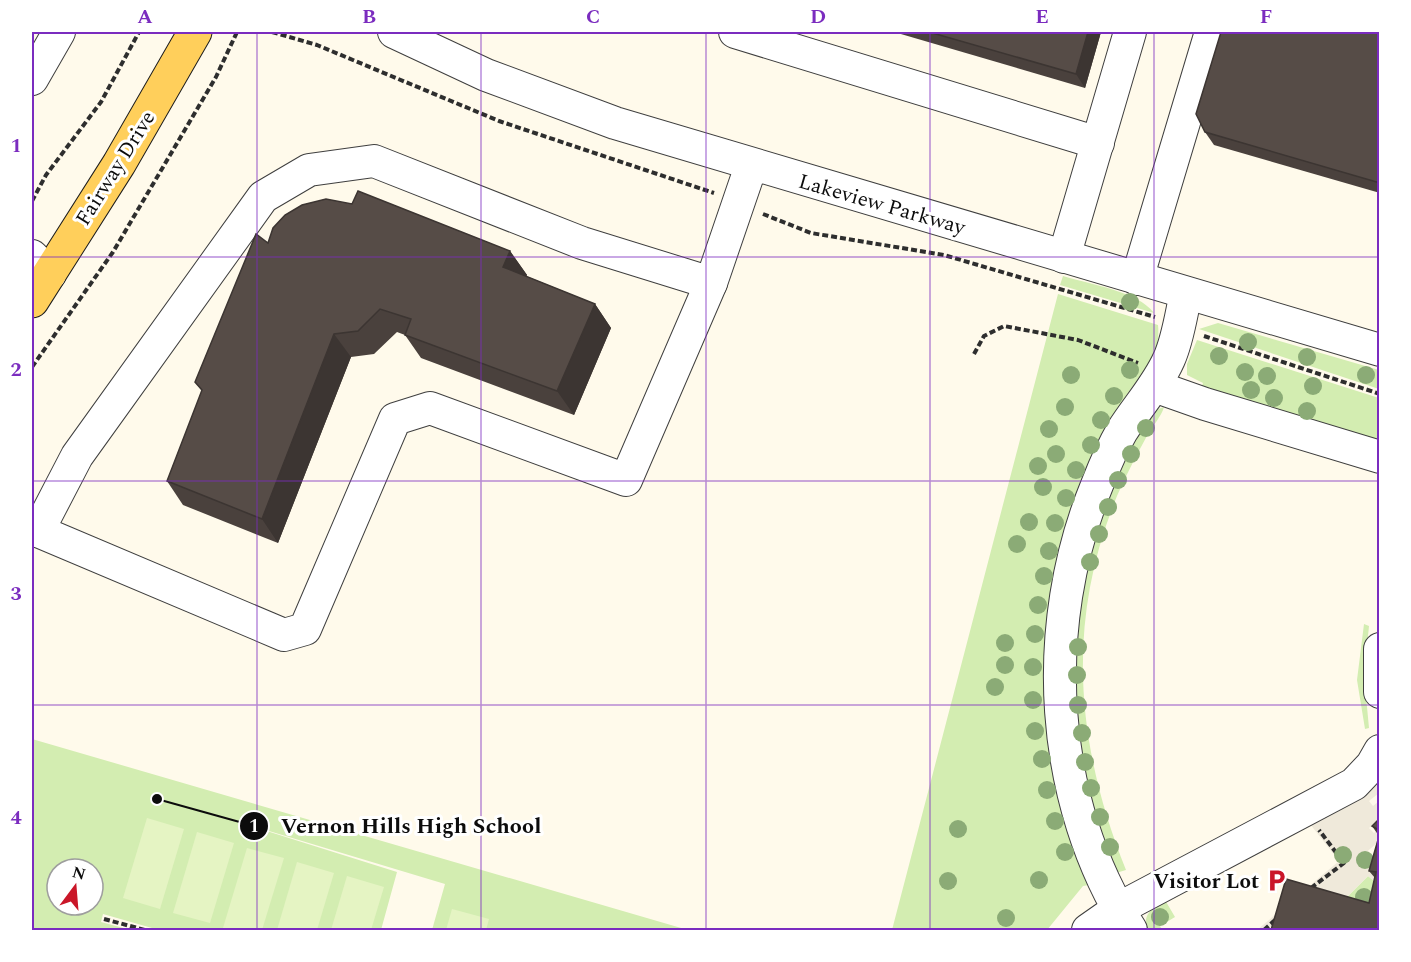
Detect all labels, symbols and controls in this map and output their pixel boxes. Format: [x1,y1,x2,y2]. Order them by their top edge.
text: A [137,2,153,32]
text: B [362,2,376,32]
text: C [586,2,600,32]
text: D [810,2,826,32]
text: E [1035,2,1049,32]
text: F [1260,2,1272,32]
street label: Fairway Drive [68,105,164,232]
text: 1 [10,131,22,161]
street label: Lakeview Parkway [795,166,970,244]
text: 2 [10,355,22,385]
text: 3 [10,579,22,609]
text: 4 [10,803,22,833]
callout: Vernon Hills High School [239,806,554,846]
text: Vernon Hills High School [281,810,541,843]
text: 1 [249,813,259,840]
north arrow [45,857,105,917]
text: N [69,860,88,887]
place label: Visitor Lot [1153,866,1259,898]
parking icon: Visitor Lot [1264,868,1290,894]

